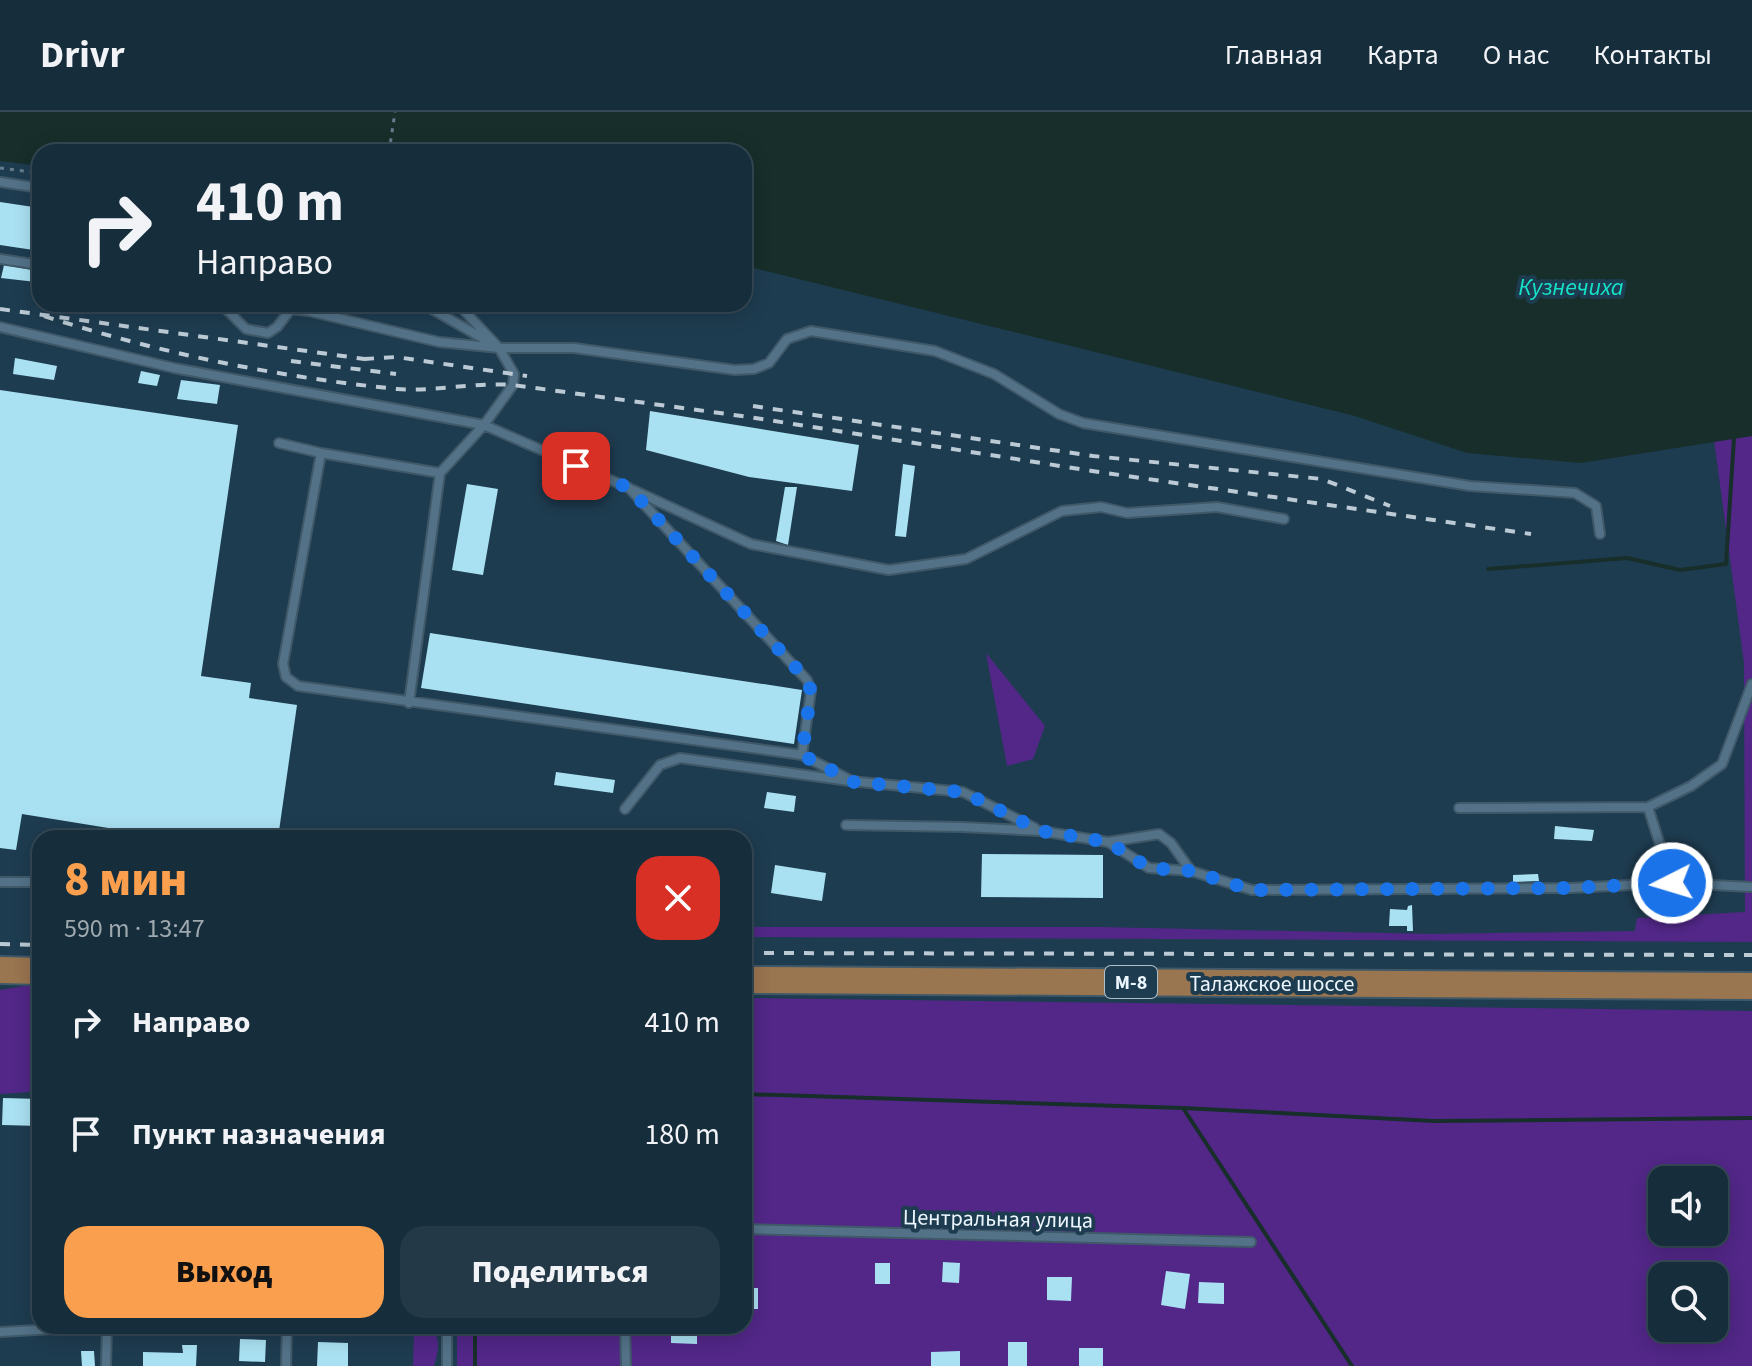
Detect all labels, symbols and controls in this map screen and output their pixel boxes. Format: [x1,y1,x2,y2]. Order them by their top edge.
text: Drivr [40,28,125,82]
text: Главная [1225,35,1323,75]
text: Карта [1367,35,1439,75]
text: О нас [1483,35,1550,75]
text: Контакты [1594,35,1712,75]
text: 410 m [196,163,344,242]
icon: right [64,176,168,280]
text: Направо [196,237,333,288]
water label: Кузнечиха [1518,270,1624,305]
pin [542,432,610,500]
icon: arrive [554,444,598,488]
position arrow [1630,841,1714,925]
text: 8 мин [64,846,187,914]
button: close [636,856,720,940]
text: 590 m · 13:47 [64,910,205,947]
road number: М-8 [1105,966,1157,998]
street label: Талажское шоссе [1189,968,1355,1000]
icon: right [64,1000,108,1044]
text: Направо [132,1001,250,1044]
text: 410 m [644,1001,720,1044]
icon: arrive [64,1112,108,1156]
text: Пункт назначения [132,1113,386,1156]
text: 180 m [644,1113,720,1156]
map controls [1648,1166,1728,1342]
button: sound [1648,1166,1728,1246]
street label: Центральная улица [903,1201,1093,1237]
button: Выход [64,1226,384,1318]
button: Поделиться [400,1226,720,1318]
button: search [1648,1262,1728,1342]

